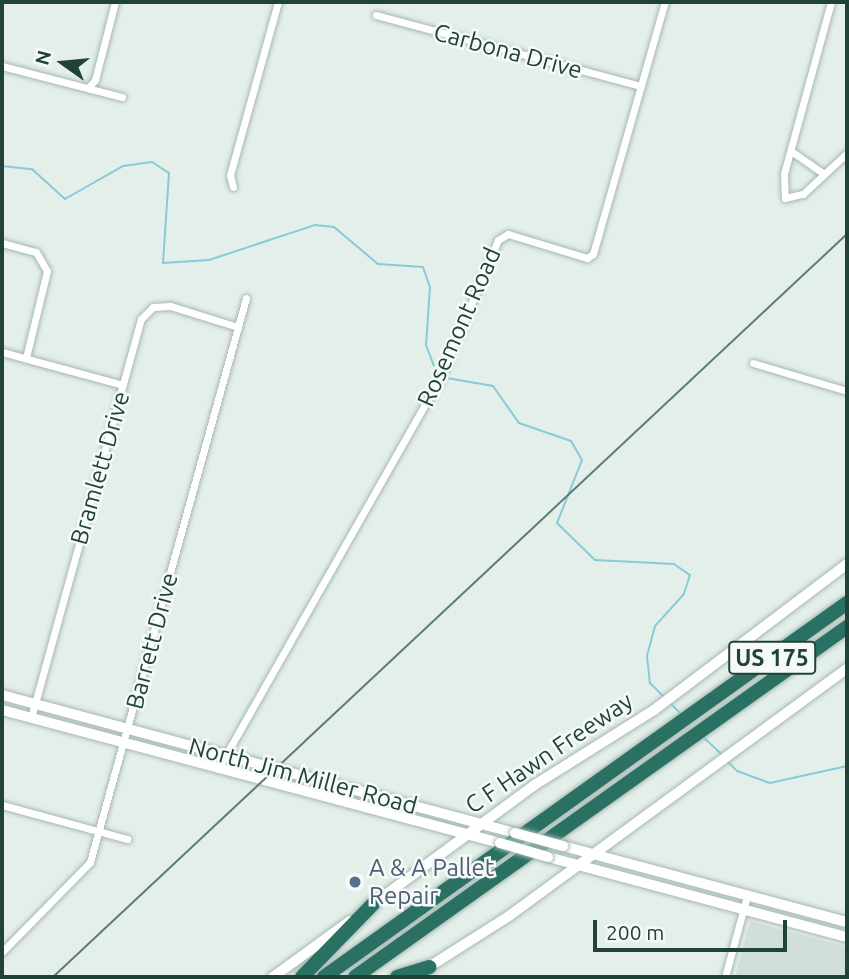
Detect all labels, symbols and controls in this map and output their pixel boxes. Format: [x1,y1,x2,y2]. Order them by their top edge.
street label: Carbona Drive [431,17,585,85]
north arrow [28,28,98,98]
text: N [30,48,55,67]
street label: Rosemont Road [411,243,507,411]
street label: Bramlett Drive [64,388,136,548]
street label: Barrett Drive [120,570,184,712]
road number: US 175 [726,638,818,678]
street label: C F Hawn Freeway [460,686,638,820]
street label: North Jim Miller Road [186,732,420,820]
place label: A & A Pallet Repair [369,854,494,910]
marker: A & A Pallet Repair [347,874,363,890]
scale bar [597,906,791,950]
text: 200 m [606,920,664,944]

